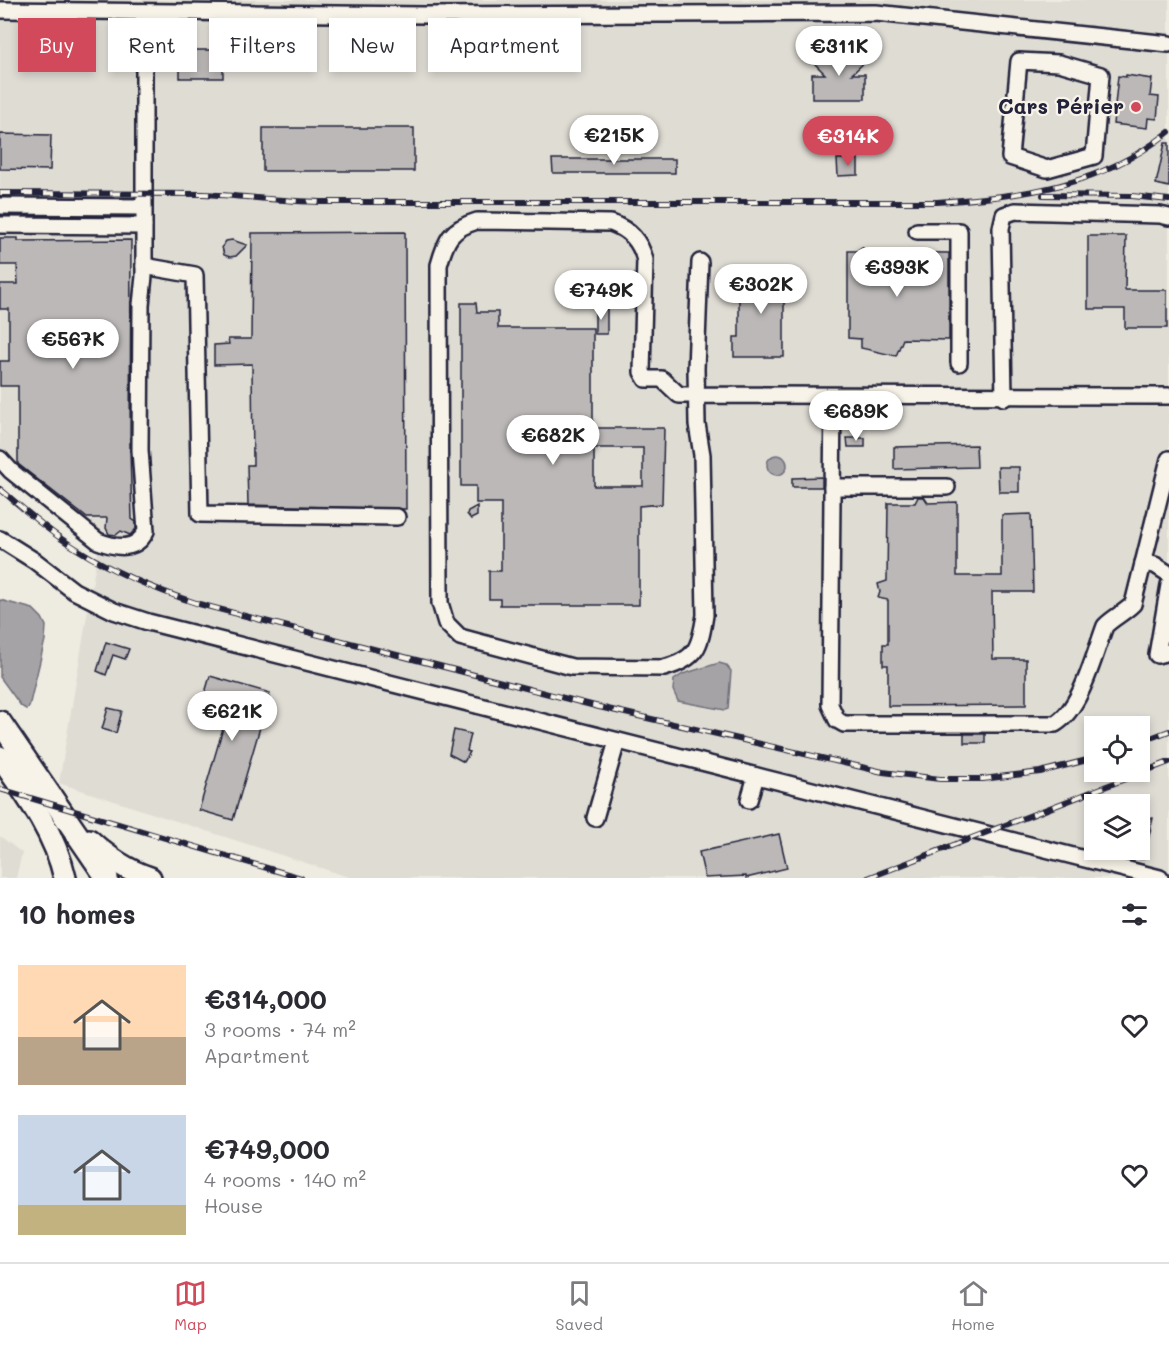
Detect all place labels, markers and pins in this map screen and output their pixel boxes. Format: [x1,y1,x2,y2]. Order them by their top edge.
pin: €311K [797,26,881,77]
place label: Cars Périer [998,92,1124,119]
marker: Cars Périer [1129,100,1143,114]
pin: €215K [572,115,656,166]
pin: €314K [806,116,890,167]
pin: €393K [855,247,939,298]
pin: €302K [719,264,803,315]
pin: €749K [559,270,643,321]
pin: €567K [31,319,115,370]
pin: €689K [814,391,898,442]
pin: €682K [511,415,595,466]
pin: €621K [190,691,274,742]

